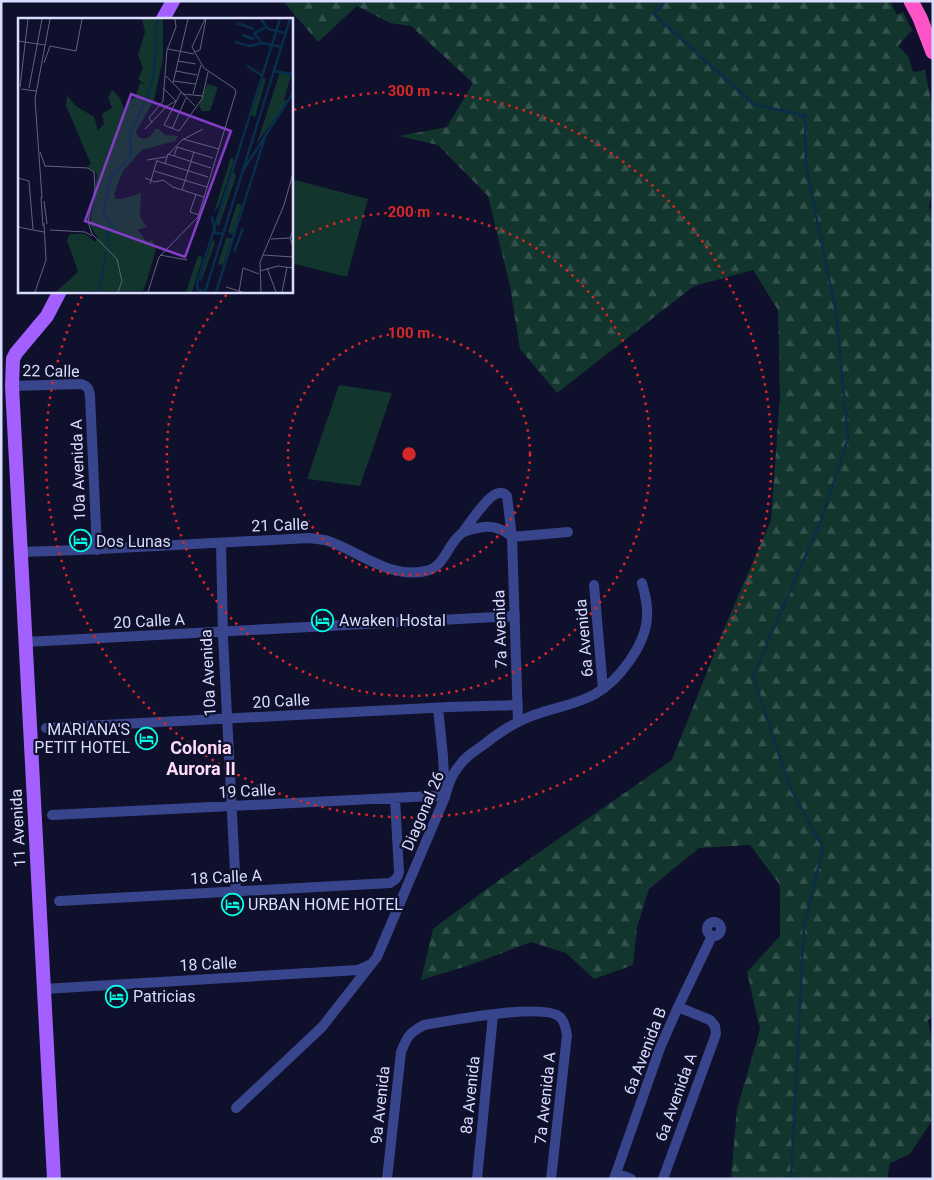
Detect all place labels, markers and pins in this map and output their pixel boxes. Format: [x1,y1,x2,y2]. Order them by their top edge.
centre of rings [400,445,418,463]
hotel icon: Dos Lunas [68,529,92,553]
place label: Dos Lunas [96,532,171,551]
hotel icon: Awaken Hostal [311,608,335,632]
place label: Awaken Hostal [339,611,446,630]
place label: MARIANA'S PETIT HOTEL [34,720,130,757]
hotel icon: MARIANA'S PETIT HOTEL [134,726,158,750]
hotel icon: URBAN HOME HOTEL [220,892,244,916]
place label: URBAN HOME HOTEL [248,895,403,914]
hotel icon: Patricias [105,984,129,1008]
place label: Patricias [133,987,195,1006]

